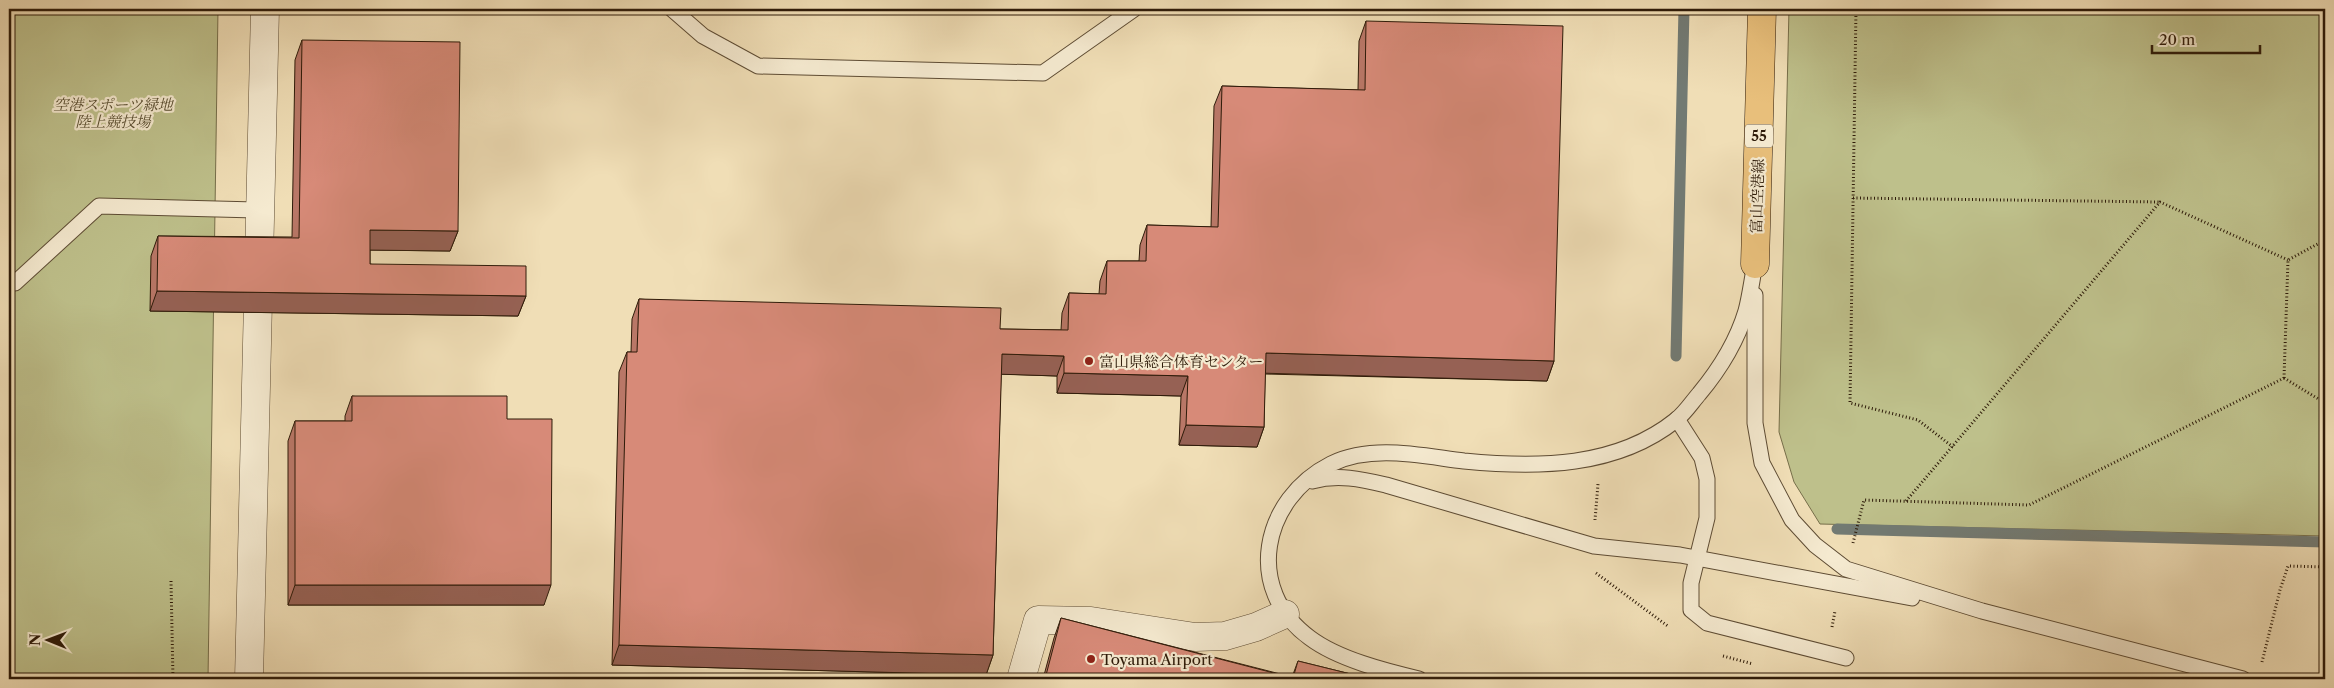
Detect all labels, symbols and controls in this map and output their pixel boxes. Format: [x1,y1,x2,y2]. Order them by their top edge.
scale bar [2152,22,2259,54]
text: 20 m [2159,30,2195,49]
park label: 空港スポーツ緑地 陸上競技場 [53,95,175,131]
road number: 55 [1745,124,1773,148]
street label: 富山空港線 [1746,158,1768,234]
place label: 富山県総合体育センター [1099,352,1263,371]
marker: 富山県総合体育センター [1083,355,1095,367]
north arrow [22,616,72,666]
text: N [26,634,44,646]
place label: Toyama Airport [1101,650,1213,669]
marker: Toyama Airport [1085,653,1097,665]

